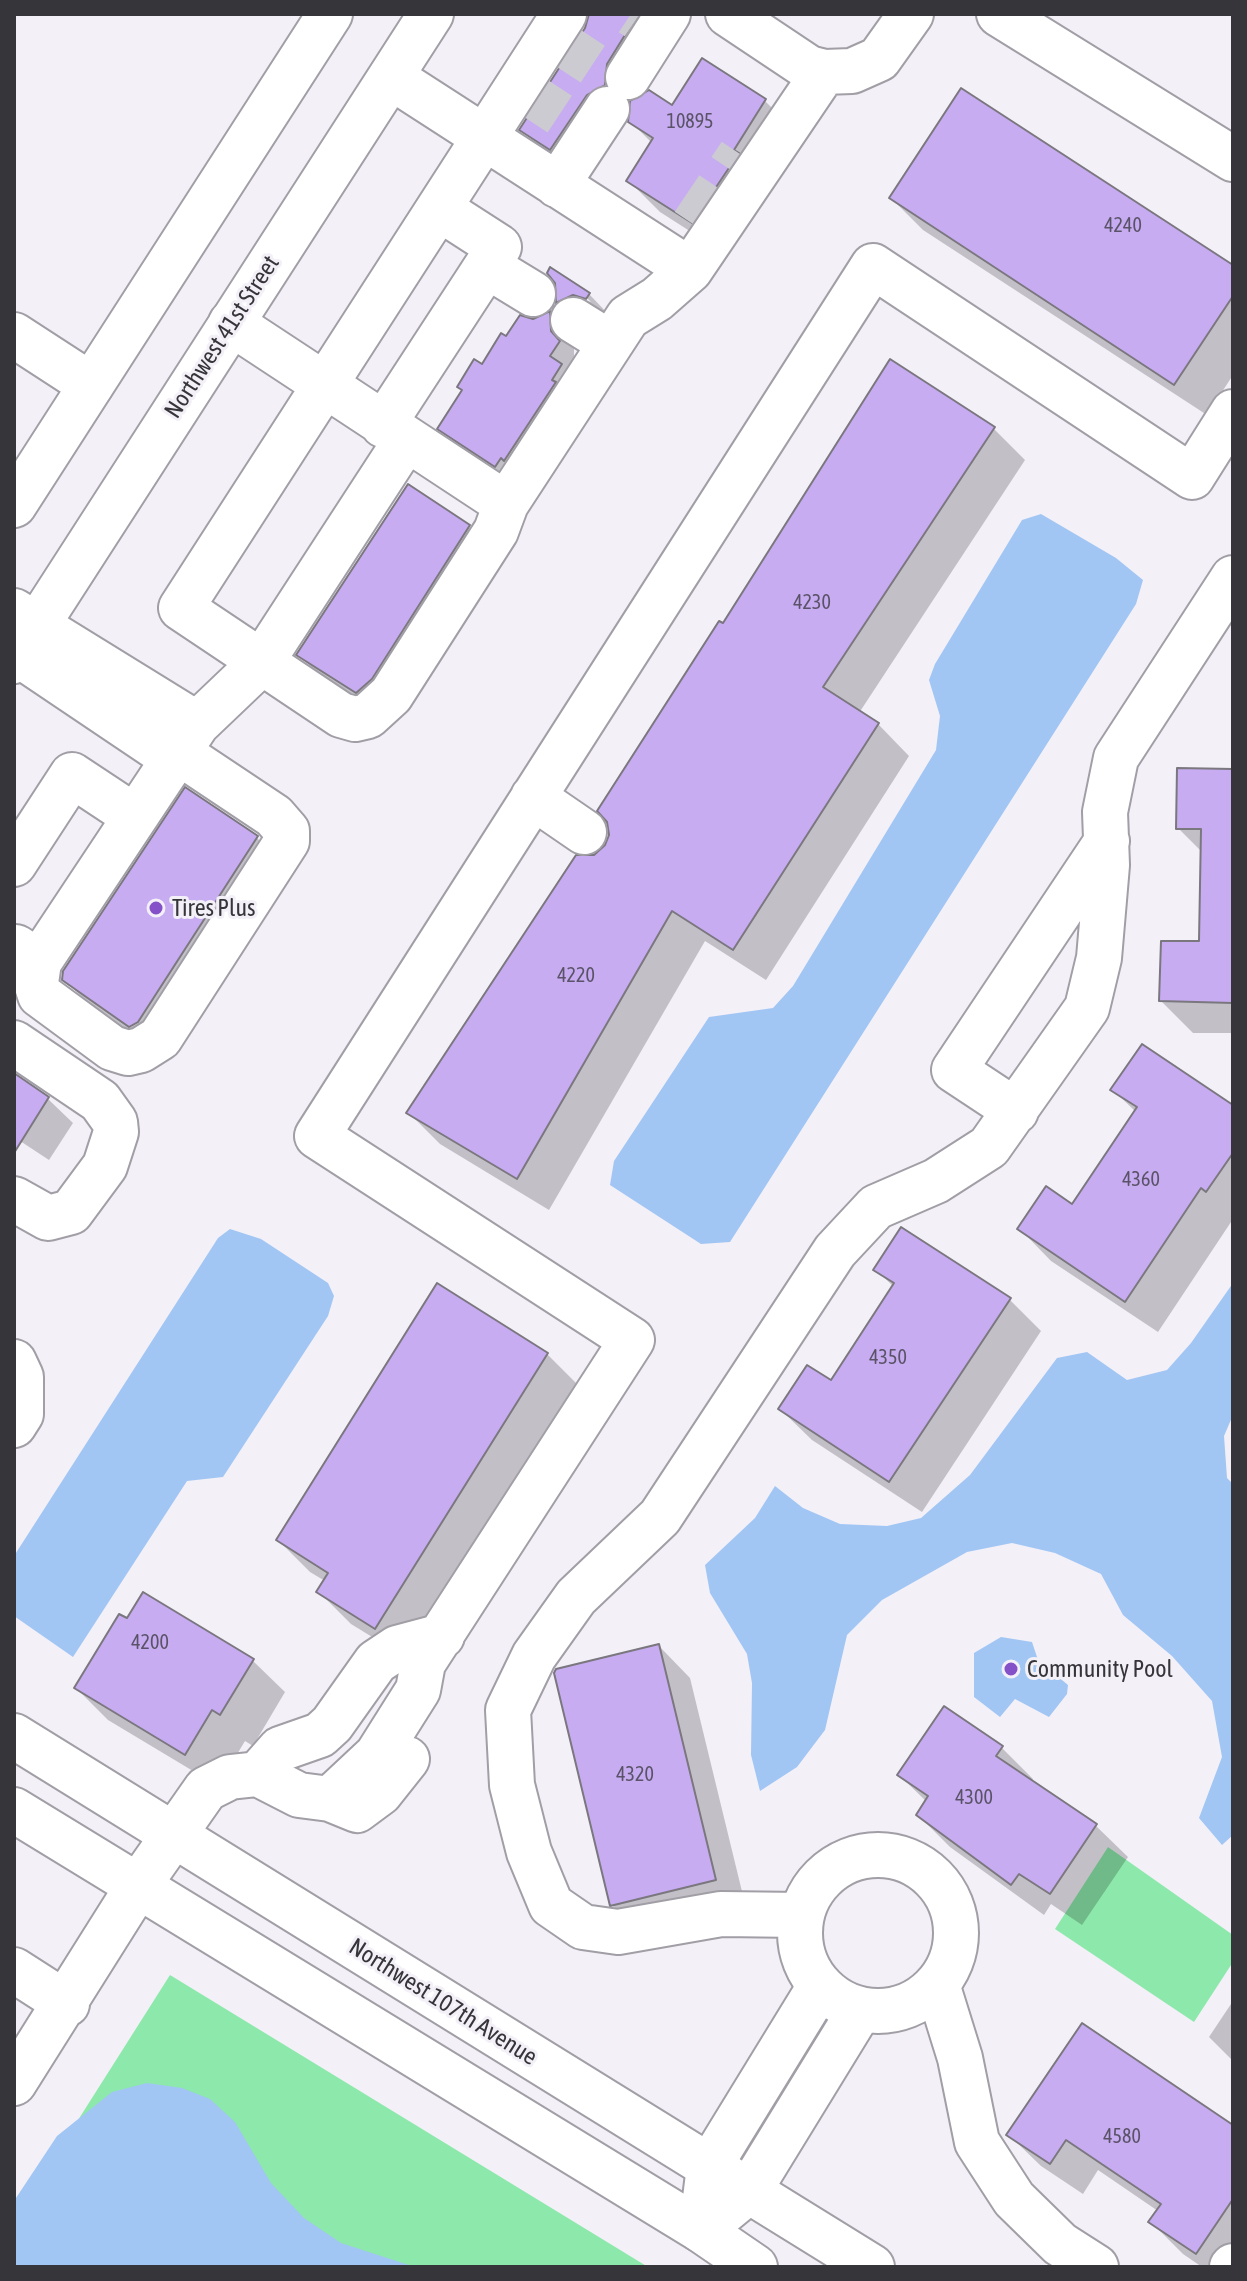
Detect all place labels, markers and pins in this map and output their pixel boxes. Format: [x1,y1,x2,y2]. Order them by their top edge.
place label: Tires Plus [172,894,255,922]
marker: Tires Plus [147,899,165,917]
place label: Community Pool [1027,1655,1173,1683]
marker: Community Pool [1002,1660,1020,1678]

